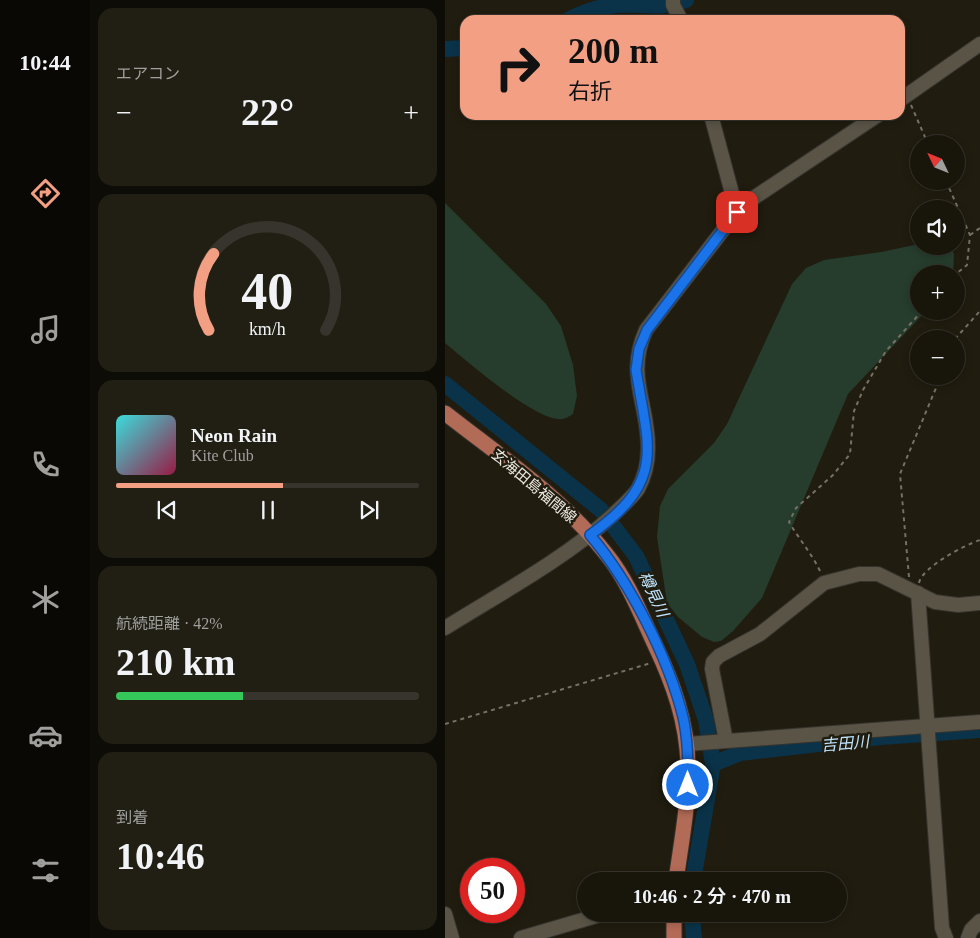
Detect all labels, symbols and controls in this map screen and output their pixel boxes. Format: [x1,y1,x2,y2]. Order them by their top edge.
text: 200 m [568,32,658,71]
icon: right [485,35,550,100]
text: 10:44 [19,50,71,75]
text: エアコン [116,65,180,82]
text: 右折 [568,79,612,104]
text: 22° [241,91,294,133]
text: − [116,97,132,128]
text: + [403,97,419,128]
north arrow [910,135,965,190]
map controls [910,135,965,385]
icon: directions [28,176,63,211]
pin [716,191,758,233]
icon: arrive [723,198,751,226]
button: sound [910,200,965,255]
text: 40 [242,263,294,320]
button: + [910,265,965,320]
icon: music [28,312,63,347]
text: km/h [249,319,286,339]
button: − [910,330,965,385]
text: Neon Rain [191,425,277,446]
street label: 玄海田島福間線 [489,446,579,526]
icon: phone [28,447,63,482]
text: Kite Club [191,447,254,464]
icon: previous [153,496,181,524]
icon: pause [254,496,282,524]
icon: next [355,496,383,524]
water label: 樽見川 [636,569,672,621]
icon: climate [28,582,63,617]
text: 航続距離 · 42% [116,615,223,632]
text: 210 km [116,641,235,683]
icon: car [28,718,63,753]
water label: 吉田川 [820,733,872,754]
position arrow [661,758,713,810]
text: 到着 [116,809,148,826]
text: 10:46 [116,835,205,877]
icon: filters [28,853,63,888]
speed limit sign: 50 [460,858,525,923]
text: 10:46 · 2 分 · 470 m [633,886,791,907]

